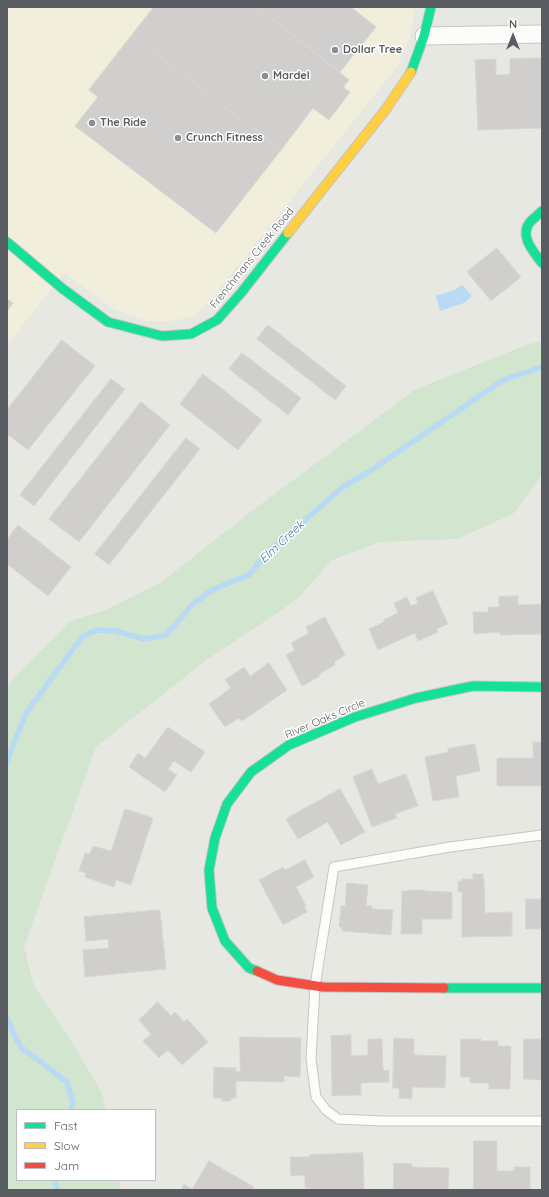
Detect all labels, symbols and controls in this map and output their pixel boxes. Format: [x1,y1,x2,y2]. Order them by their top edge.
north arrow [493,16,533,56]
text: N [509,17,517,31]
place label: Dollar Tree [343,43,402,57]
marker: Dollar Tree [330,45,340,55]
place label: Mardel [273,69,310,83]
marker: Mardel [260,71,270,81]
place label: The Ride [100,116,146,130]
marker: The Ride [87,118,97,128]
place label: Crunch Fitness [186,131,263,145]
marker: Crunch Fitness [173,133,183,143]
street label: Frenchmans Creek Road [207,205,297,311]
water label: Elm Creek [257,518,307,566]
street label: River Oaks Circle [283,696,367,742]
legend [16,1109,156,1181]
text: Fast [54,1118,78,1133]
text: Slow [54,1138,80,1153]
text: Jam [54,1158,79,1173]

